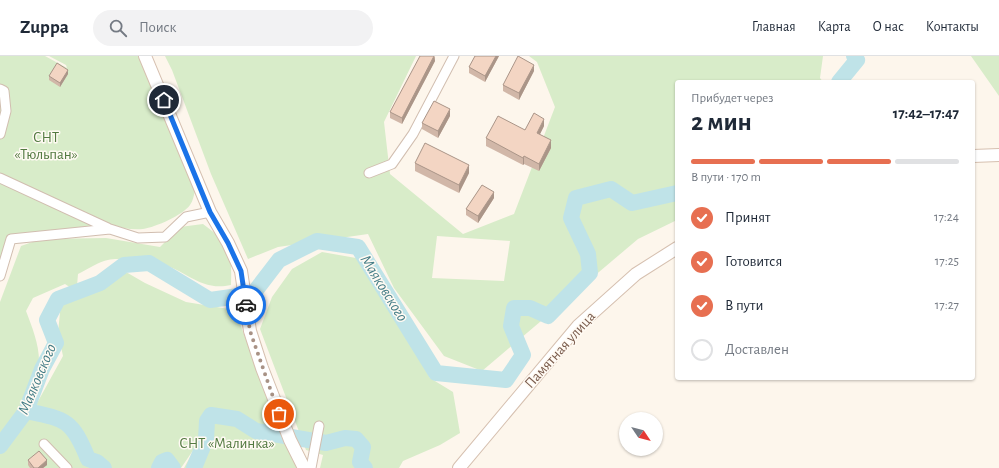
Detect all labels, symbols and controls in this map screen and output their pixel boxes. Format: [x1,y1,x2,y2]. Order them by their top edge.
search box [93,10,373,46]
icon: search [107,17,129,39]
text: Zuppa [20,18,69,37]
text: Поиск [139,20,176,35]
text: Главная [752,20,796,34]
text: Карта [818,20,851,34]
text: О нас [873,20,904,34]
text: Контакты [926,20,979,34]
pin [147,83,181,117]
icon: home [153,89,175,111]
text: Прибудет через [691,92,773,105]
text: 17:42–17:47 [893,106,959,121]
text: 2 мин [691,109,752,135]
park label: СНТ «Тюльпан» [14,130,78,162]
text: В пути · 170 m [691,171,761,184]
icon: check [691,207,713,229]
text: Принят [725,210,770,225]
text: 17:24 [934,211,959,224]
icon: check [691,251,713,273]
water label: Маяковского [357,252,411,324]
text: Готовится [725,254,782,269]
text: 17:25 [935,255,959,268]
courier [226,285,266,325]
icon: car [235,294,257,316]
icon: check [691,295,713,317]
text: В пути [725,298,763,313]
text: 17:27 [935,299,959,312]
street label: Памятная улица [522,309,598,391]
water label: Маяковского [15,341,59,417]
text: Доставлен [725,342,789,357]
pin [262,397,296,431]
icon: bag [268,403,290,425]
north arrow [619,412,663,456]
map controls [619,412,663,456]
park label: СНТ «Малинка» [179,436,275,451]

